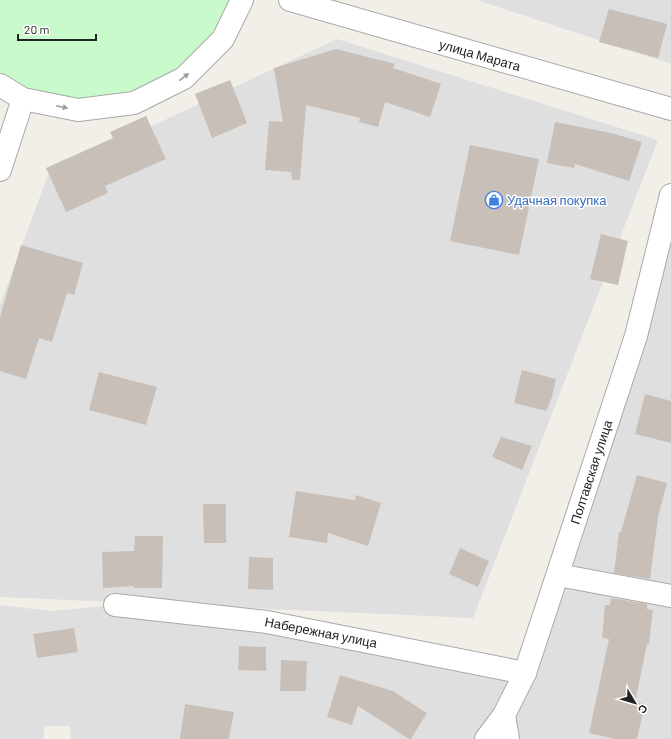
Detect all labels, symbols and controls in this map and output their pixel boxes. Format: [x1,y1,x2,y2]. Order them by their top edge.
scale bar [18,16,96,42]
text: 20 m [24,22,50,36]
street label: улица Марата [438,36,523,74]
one-way arrow [179,73,190,81]
one-way arrow [55,104,68,110]
shop icon: Удачная покупка [484,190,504,210]
place label: Удачная покупка [507,192,607,208]
street label: Полтавская улица [567,417,616,526]
street label: Набережная улица [264,613,379,651]
north arrow [615,683,655,723]
text: С [636,702,651,717]

